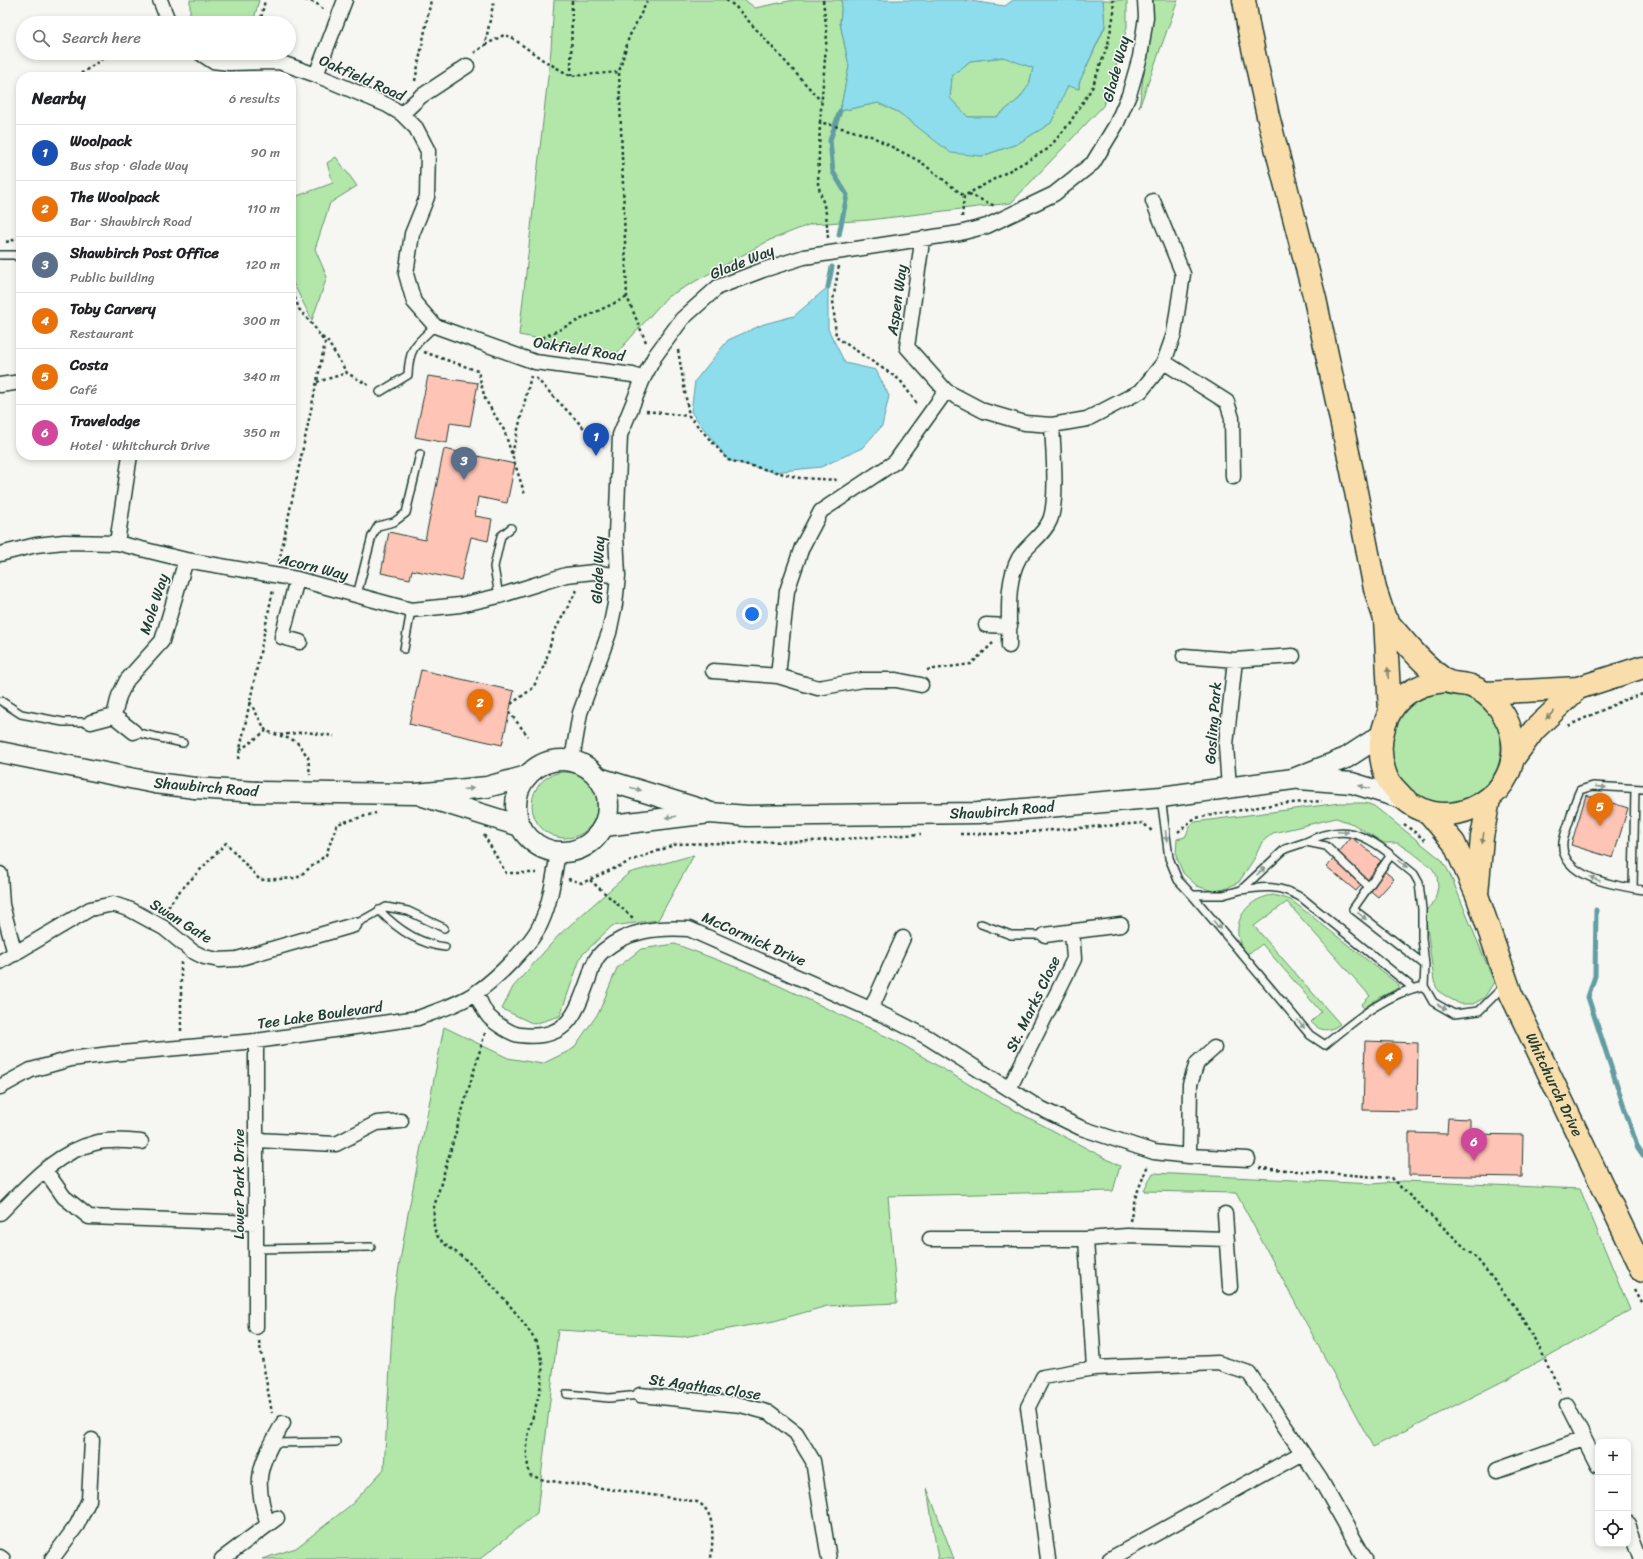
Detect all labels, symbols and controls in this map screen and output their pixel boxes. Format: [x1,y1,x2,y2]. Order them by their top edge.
search box [16,16,296,60]
text: Search here [62,25,141,51]
icon: search [30,27,52,49]
street label: Glade Way [1095,33,1137,105]
street label: Oakfield Road [315,47,410,109]
text: Nearby [32,83,86,113]
text: 6 results [229,87,280,110]
text: Woolpack [70,128,132,154]
text: 1 [42,141,48,164]
text: 90 m [250,141,280,164]
text: Bus stop · Glade Way [70,154,188,177]
text: The Woolpack [70,184,160,210]
text: 2 [41,197,49,220]
text: 110 m [247,197,280,220]
text: Bar · Shawbirch Road [70,210,191,233]
street label: Glade Way [706,237,779,287]
text: Shawbirch Post Office [70,240,219,266]
text: 3 [41,253,49,276]
text: 120 m [245,253,280,276]
street label: Aspen Way [879,263,915,338]
text: Public building [70,266,155,289]
text: Toby Carvery [70,296,156,322]
text: 4 [41,309,49,332]
text: 300 m [243,309,280,332]
text: Restaurant [70,322,134,345]
street label: Oakfield Road [531,329,628,369]
text: Costa [70,352,108,378]
text: 5 [41,365,49,388]
text: 340 m [243,365,280,388]
text: Café [70,378,97,401]
text: Travelodge [70,408,140,434]
text: 6 [41,421,49,444]
text: 350 m [243,421,280,444]
pin: 1 [583,423,609,456]
text: Hotel · Whitchurch Drive [70,434,210,457]
pin: 3 [451,447,477,480]
street label: Glade Way [584,535,612,604]
street label: Acorn Way [276,546,351,588]
street label: Mole Way [132,570,176,638]
your location [742,604,762,624]
one-way arrow [1385,666,1391,679]
street label: Gosling Park [1197,681,1229,765]
pin: 2 [467,689,493,722]
one-way arrow [1545,710,1555,720]
street label: Shawbirch Road [153,769,260,805]
one-way arrow [1358,784,1370,790]
one-way arrow [1595,784,1607,790]
one-way arrow [462,785,475,792]
one-way arrow [631,786,643,792]
street label: Shawbirch Road [950,793,1056,826]
pin: 5 [1587,793,1613,826]
one-way arrow [665,814,677,821]
one-way arrow [1337,829,1350,835]
one-way arrow [1163,830,1170,842]
one-way arrow [1479,832,1486,844]
one-way arrow [1397,860,1408,868]
one-way arrow [1256,867,1266,876]
one-way arrow [1588,875,1600,881]
street label: Swan Gate [145,892,217,950]
street label: McCormick Drive [698,904,811,974]
one-way arrow [1356,912,1367,920]
one-way arrow [1213,920,1222,930]
street label: St. Marks Close [998,951,1068,1057]
street label: Tee Lake Boulevard [256,993,385,1037]
one-way arrow [1436,1004,1448,1011]
one-way arrow [1297,1019,1306,1030]
street label: Whitchurch Drive [1518,1028,1590,1141]
pin: 4 [1376,1043,1402,1076]
street label: Lower Park Drive [226,1128,252,1239]
pin: 6 [1461,1128,1487,1161]
street label: St Agathas Close [647,1366,763,1408]
map controls [1595,1439,1631,1547]
button: + [1595,1439,1631,1475]
button: − [1595,1475,1631,1511]
button: locate [1595,1511,1631,1547]

